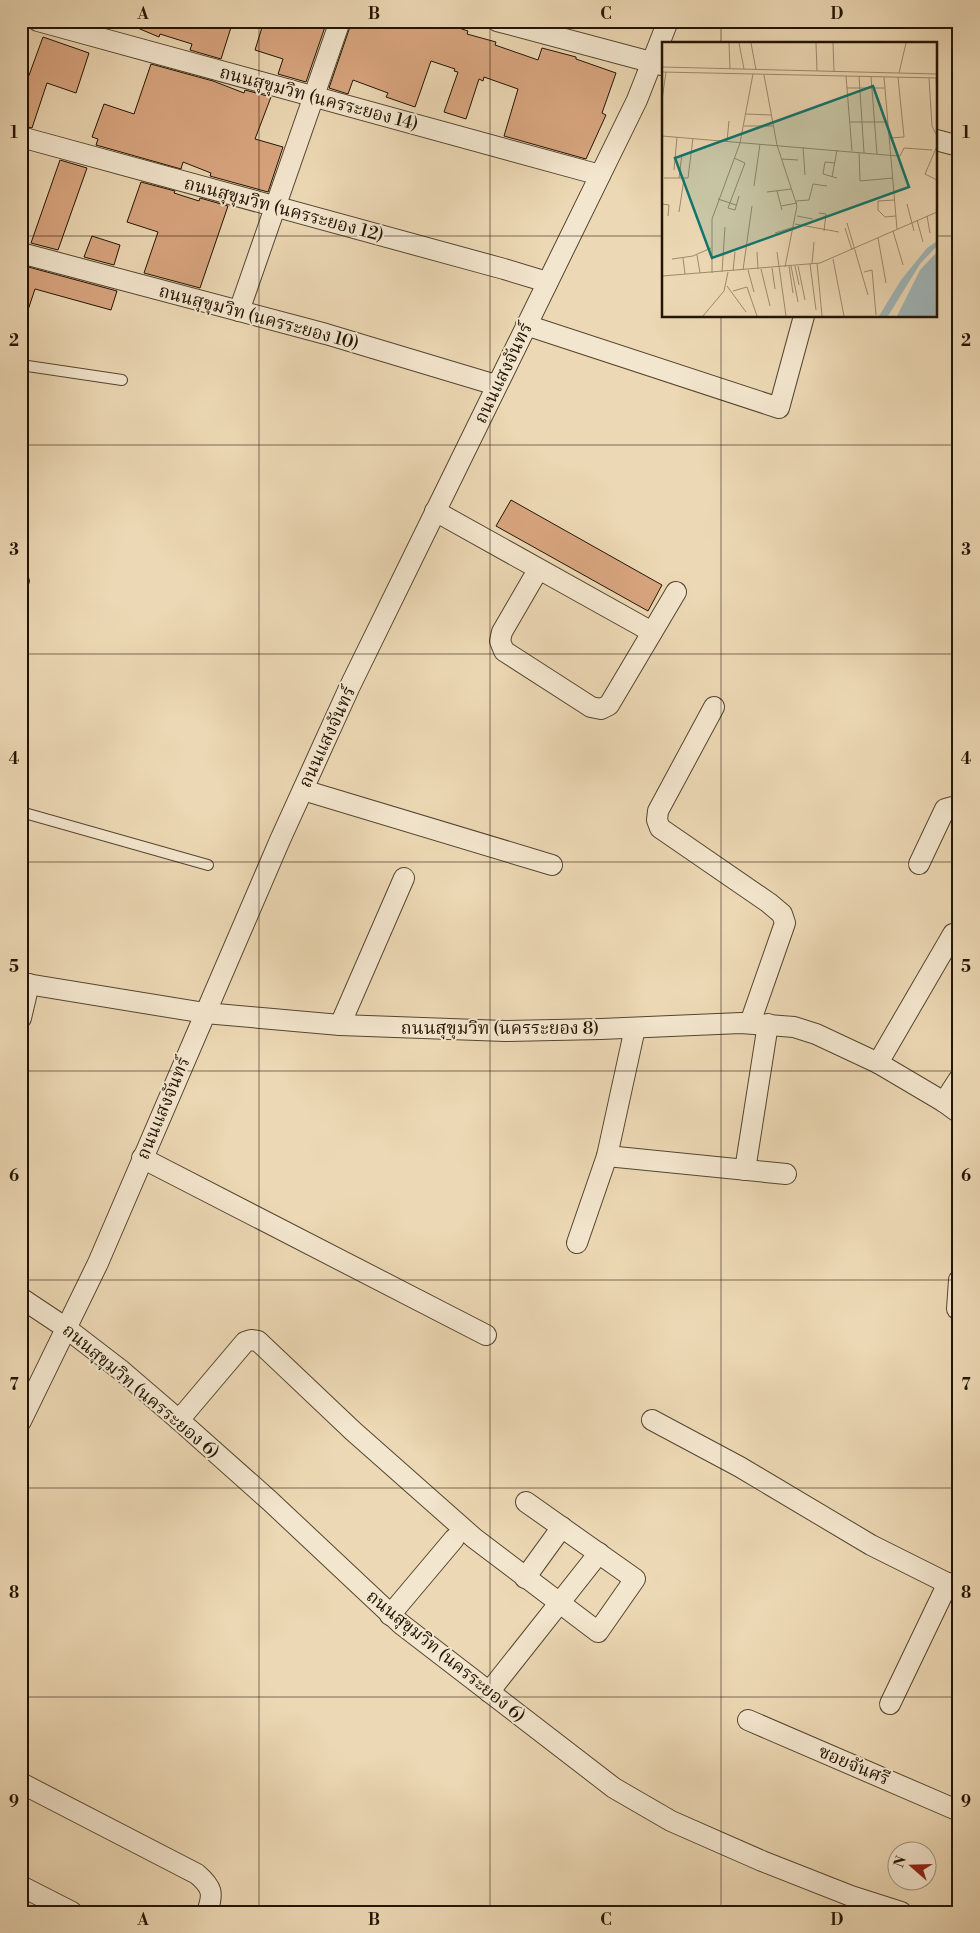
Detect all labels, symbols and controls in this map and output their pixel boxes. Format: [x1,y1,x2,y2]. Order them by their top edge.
text: A [136,4,149,24]
text: B [368,4,380,24]
text: C [600,4,612,24]
text: D [831,4,844,24]
inset map [662,42,938,318]
street label: ถนนสุขุมวิท (นครระยอง 14) [217,61,421,136]
text: 1 [10,123,18,143]
text: 1 [962,123,970,143]
street label: ถนนสุขุมวิท (นครระยอง 12) [182,172,386,247]
street label: ถนนสุขุมวิท (นครระยอง 10) [156,280,362,355]
street label: ถนนแสงจันทร์ [469,318,538,427]
text: 2 [9,331,19,351]
text: 2 [961,331,971,351]
text: 3 [9,540,19,560]
text: 3 [961,540,971,560]
street label: ถนนแสงจันทร์ [294,682,361,792]
text: 4 [9,749,20,769]
text: 4 [961,749,972,769]
text: 5 [9,957,19,977]
text: 5 [961,957,971,977]
street label: ถนนสุขุมวิท (นครระยอง 8) [401,1017,599,1040]
street label: ถนนแสงจันทร์ [132,1052,196,1163]
text: 6 [9,1166,19,1186]
text: 6 [961,1166,971,1186]
street label: ถนนสุขุมวิท (นครระยอง 6) [57,1319,224,1464]
text: 7 [9,1375,19,1395]
text: 7 [961,1375,971,1395]
text: 8 [9,1583,19,1603]
text: 8 [961,1583,971,1603]
street label: ถนนสุขุมวิท (นครระยอง 6) [361,1585,530,1728]
street label: ซอยจันศรี [815,1740,893,1791]
text: 9 [9,1792,19,1812]
text: 9 [961,1792,971,1812]
north arrow [888,1840,938,1890]
text: N [890,1854,911,1870]
text: A [136,1910,149,1930]
text: B [368,1910,380,1930]
text: C [600,1910,612,1930]
text: D [831,1910,844,1930]

